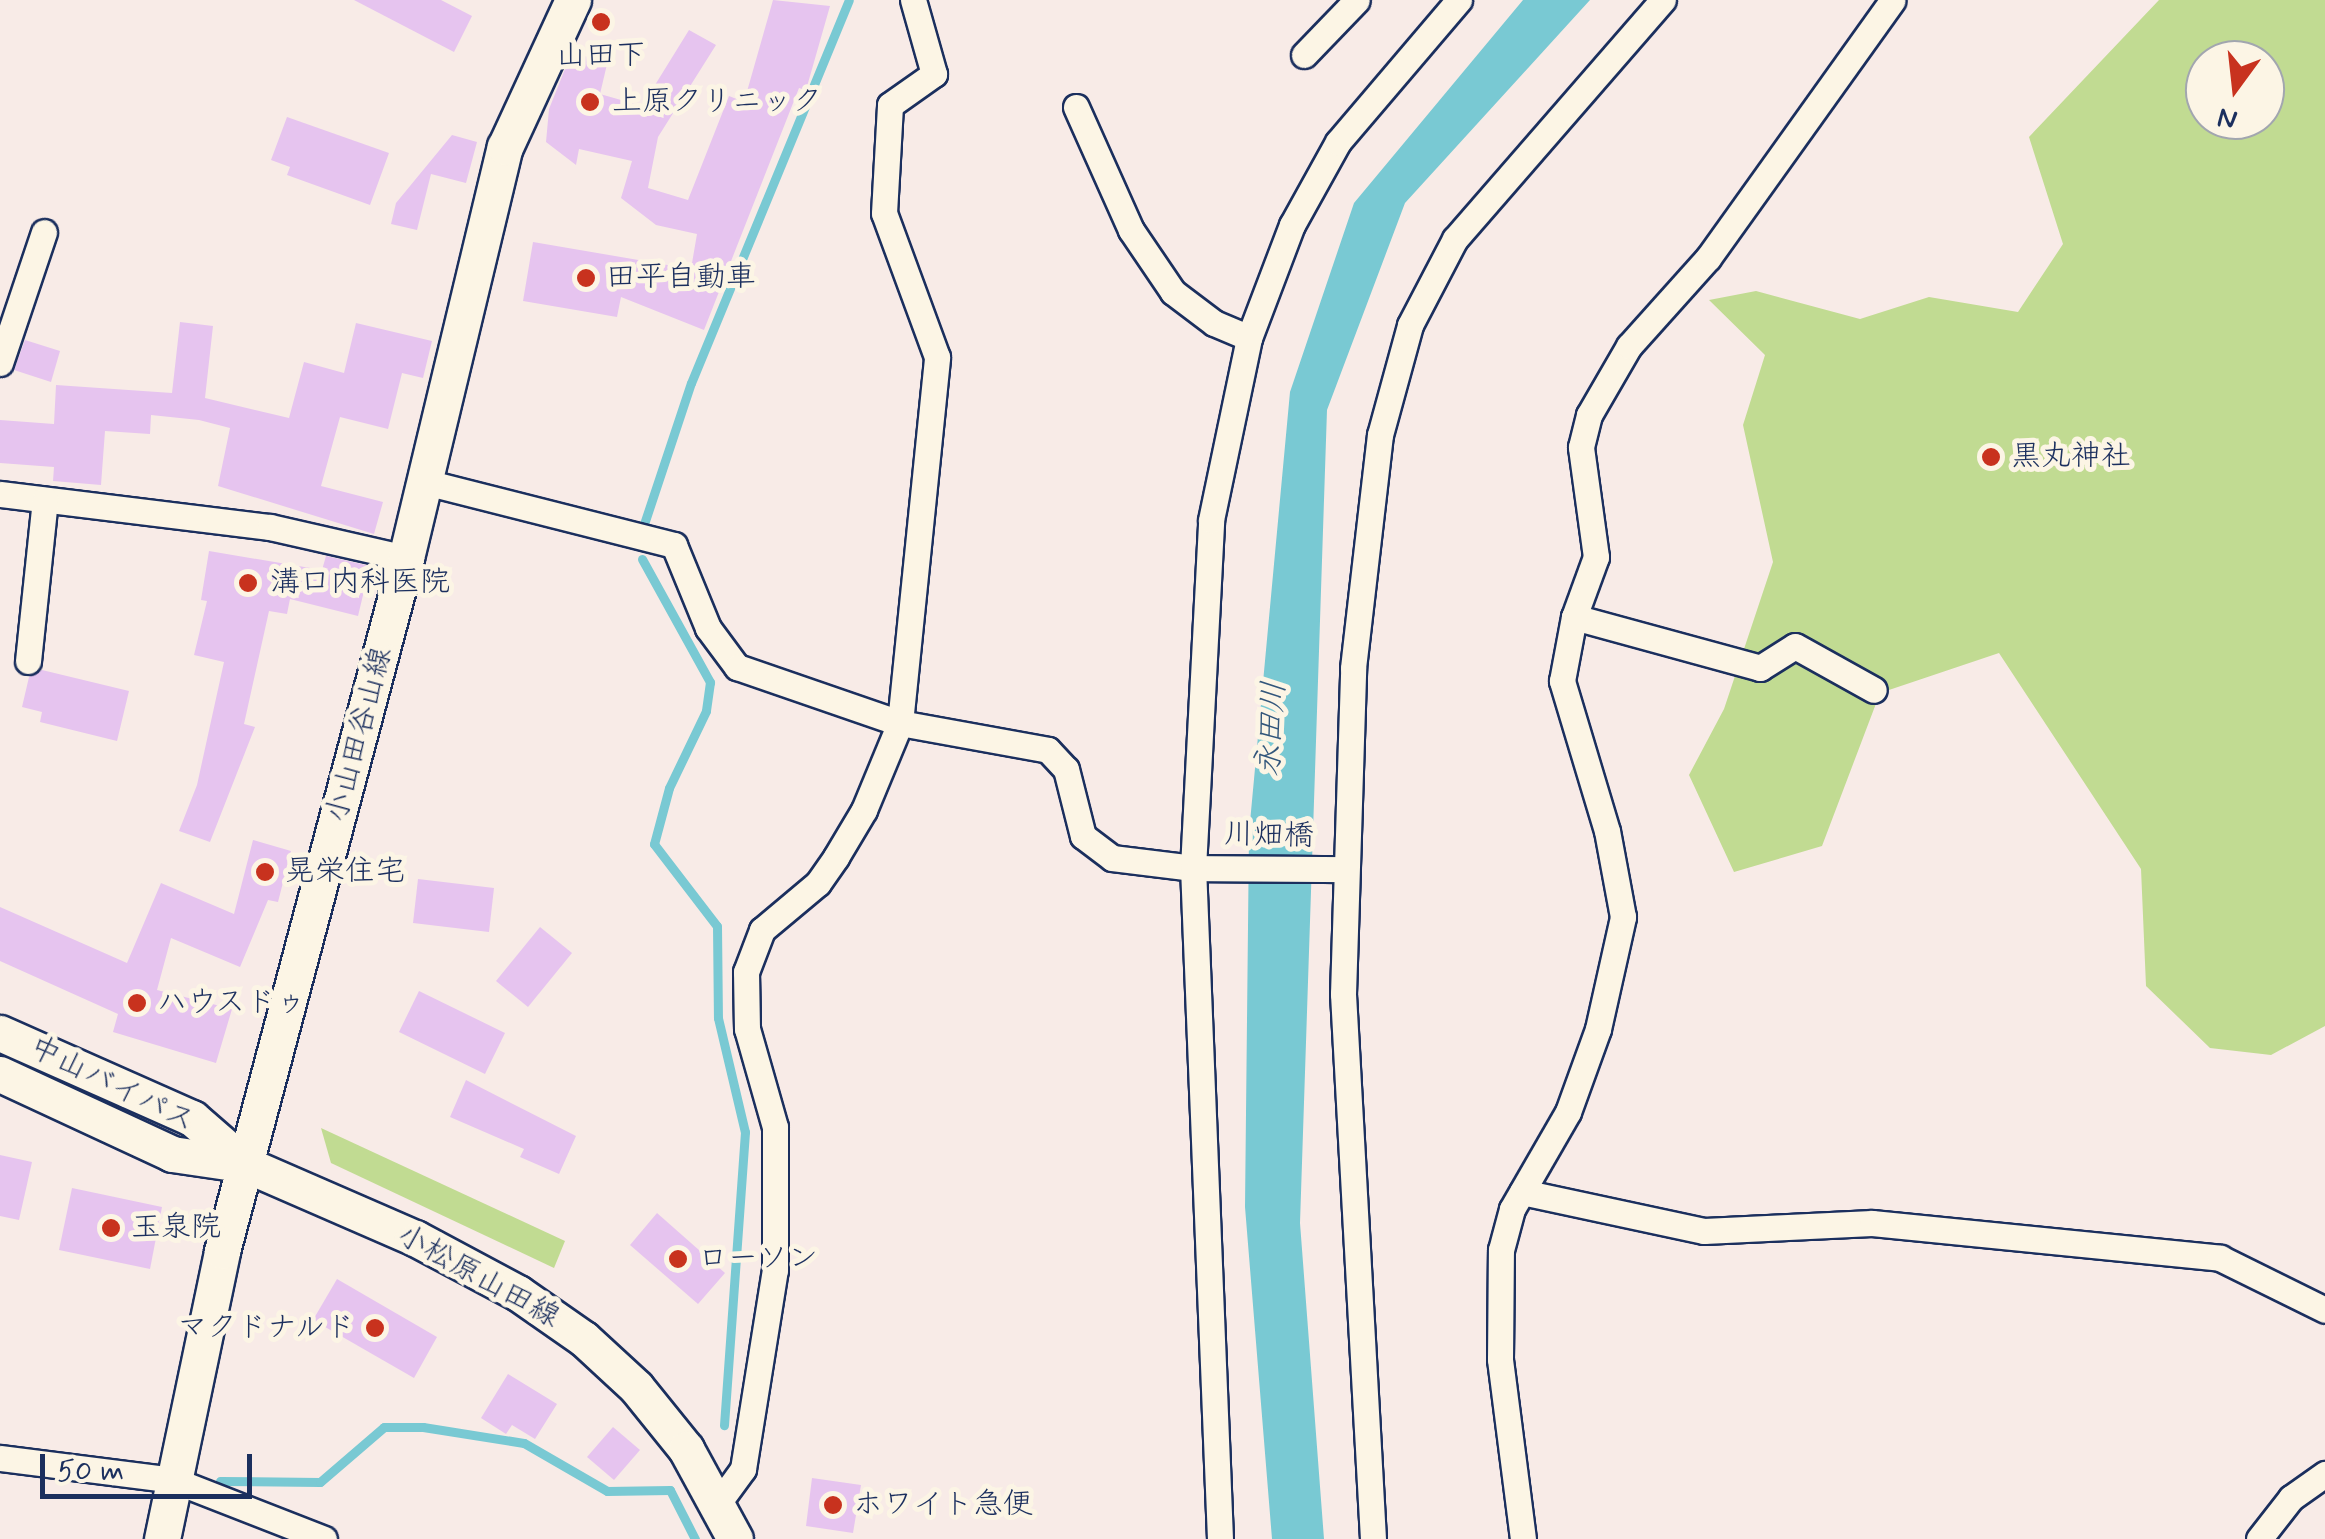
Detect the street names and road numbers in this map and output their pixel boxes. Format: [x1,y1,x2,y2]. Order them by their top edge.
street label: 小山田谷山線 [319,643,401,827]
street label: 川畑橋 [1224,817,1314,855]
street label: 中山バイパス [23,1029,201,1141]
street label: 小松原山田線 [391,1218,565,1336]

